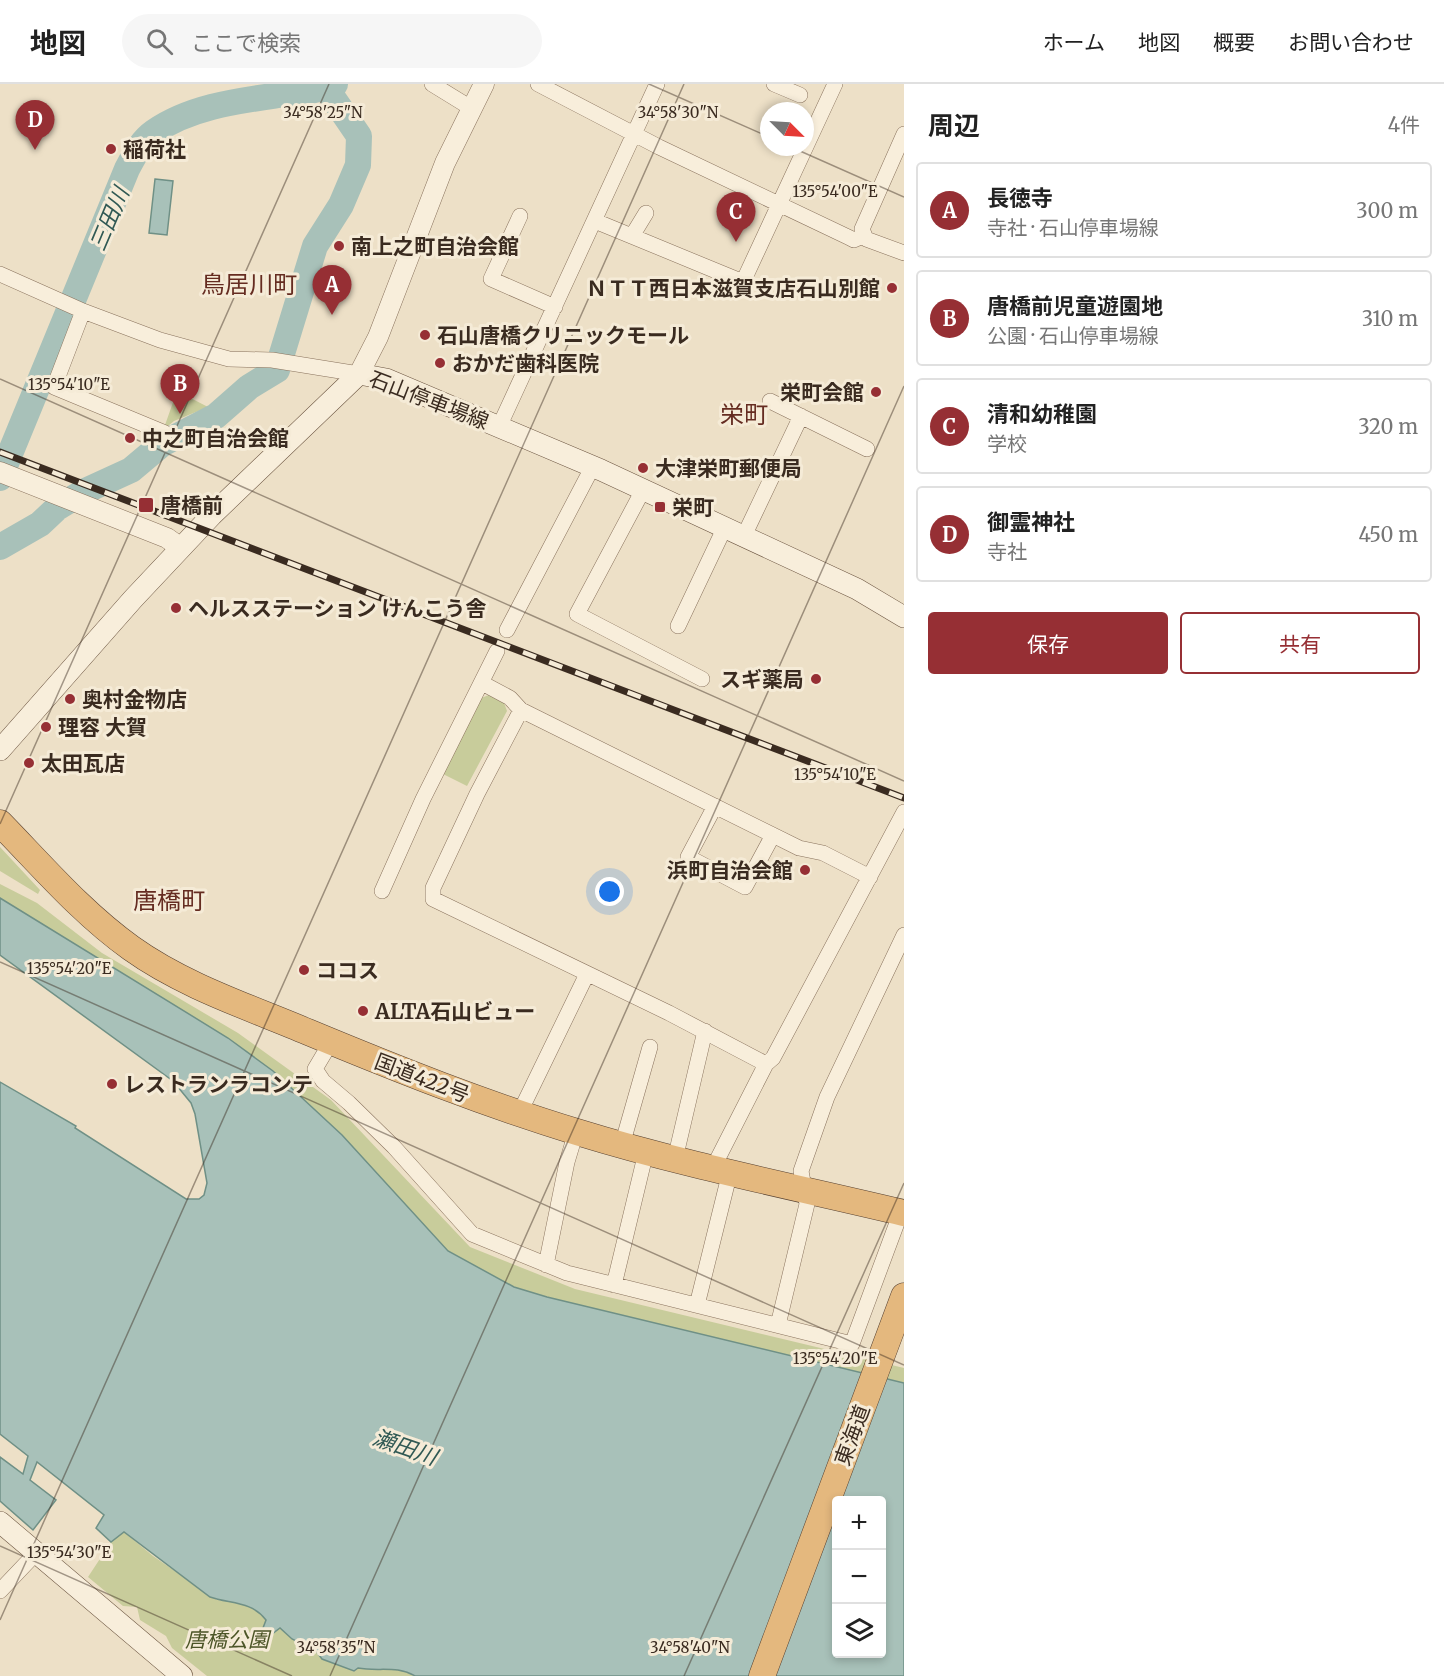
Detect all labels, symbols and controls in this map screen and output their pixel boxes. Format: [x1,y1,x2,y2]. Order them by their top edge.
search box [122,14,542,68]
text: 地図 [30,25,86,61]
icon: search [143,25,176,58]
text: ここで検索 [191,29,301,57]
text: ホーム [1043,29,1105,56]
text: 地図 [1138,29,1180,56]
text: 概要 [1213,29,1255,56]
text: お問い合わせ [1288,29,1414,56]
pin: D [15,100,54,150]
north arrow [760,102,814,156]
text: 34°58'25"N [283,103,363,122]
text: 34°58'30"N [638,103,719,122]
text: 周辺 [928,109,980,142]
text: 4件 [1388,112,1420,137]
place label: 稲荷社 [123,136,186,163]
marker: 稲荷社 [104,142,118,156]
water label: 三田川 [83,181,136,255]
text: 135°54'00"E [792,182,878,201]
text: 長徳寺 [987,184,1053,212]
pin: C [716,192,756,242]
text: A [942,198,957,223]
text: 300 m [1356,198,1418,223]
text: 寺社 · 石山停車場線 [987,215,1159,240]
place label: 南上之町自治会館 [351,233,519,260]
marker: 南上之町自治会館 [332,239,346,253]
pin: A [312,266,352,315]
district label: 鳥居川町 [201,269,297,300]
place label: ＮＴＴ西日本滋賀支店石山別館 [586,275,880,302]
marker: ＮＴＴ西日本滋賀支店石山別館 [885,281,899,295]
text: 唐橋前児童遊園地 [987,292,1163,320]
text: B [943,306,956,331]
text: 310 m [1362,306,1418,331]
place label: 石山唐橋クリニックモール [437,322,689,349]
text: 公園 · 石山停車場線 [987,323,1159,348]
marker: 石山唐橋クリニックモール [418,328,432,342]
place label: おかだ歯科医院 [452,350,599,377]
marker: おかだ歯科医院 [433,356,447,370]
pin: B [160,364,200,414]
street label: 石山停車場線 [365,365,493,435]
text: 135°54'10"E [28,375,110,394]
place label: 栄町会館 [780,379,864,406]
marker: 栄町会館 [869,385,883,399]
district label: 栄町 [720,399,768,430]
text: 清和幼稚園 [987,400,1097,428]
text: C [943,414,956,439]
text: 320 m [1358,414,1418,439]
place label: 中之町自治会館 [142,425,289,452]
marker: 中之町自治会館 [123,431,137,445]
text: 学校 [987,431,1027,456]
place label: 大津栄町郵便局 [655,455,802,482]
marker: 大津栄町郵便局 [636,461,650,475]
place label: 唐橋前 [160,492,223,519]
place label: 栄町 [672,494,714,521]
marker: 唐橋前 [137,496,155,514]
marker: 栄町 [653,500,667,514]
text: 御霊神社 [987,508,1075,536]
text: D [942,522,957,547]
text: 450 m [1359,522,1418,547]
text: 寺社 [987,539,1027,564]
place label: ヘルスステーション けんこう舎 [188,595,487,622]
marker: ヘルスステーション けんこう舎 [169,601,183,615]
button: 保存 [928,612,1168,674]
button: 共有 [1180,612,1420,674]
place label: スギ薬局 [720,666,804,693]
marker: スギ薬局 [809,672,823,686]
place label: 奥村金物店 [82,686,187,713]
marker: 奥村金物店 [63,692,77,706]
place label: 理容 大賀 [58,714,147,741]
marker: 理容 大賀 [39,720,53,734]
place label: 太田瓦店 [41,750,125,777]
marker: 太田瓦店 [22,756,36,770]
text: 135°54'10"E [794,765,876,784]
place label: 浜町自治会館 [667,857,793,884]
marker: 浜町自治会館 [798,863,812,877]
your location [595,877,624,906]
district label: 唐橋町 [133,885,205,916]
place label: ココス [316,957,379,984]
text: 135°54'20"E [27,959,112,978]
marker: ココス [297,963,311,977]
place label: ALTA石山ビュー [374,998,535,1025]
marker: ALTA石山ビュー [356,1004,370,1018]
street label: 国道422号 [371,1048,473,1108]
place label: レストランラコンテ [124,1071,313,1098]
marker: レストランラコンテ [105,1077,119,1091]
text: 135°54'20"E [793,1349,878,1368]
street label: 東海道 [829,1401,875,1469]
water label: 瀬田川 [369,1423,443,1472]
map controls [832,1496,886,1658]
button: + [832,1496,886,1550]
text: 135°54'30"E [27,1543,112,1562]
button: − [832,1550,886,1604]
button: layers [832,1604,886,1658]
park label: 唐橋公園 [185,1626,272,1653]
text: 34°58'35"N [297,1638,376,1657]
text: 34°58'40"N [650,1638,730,1657]

